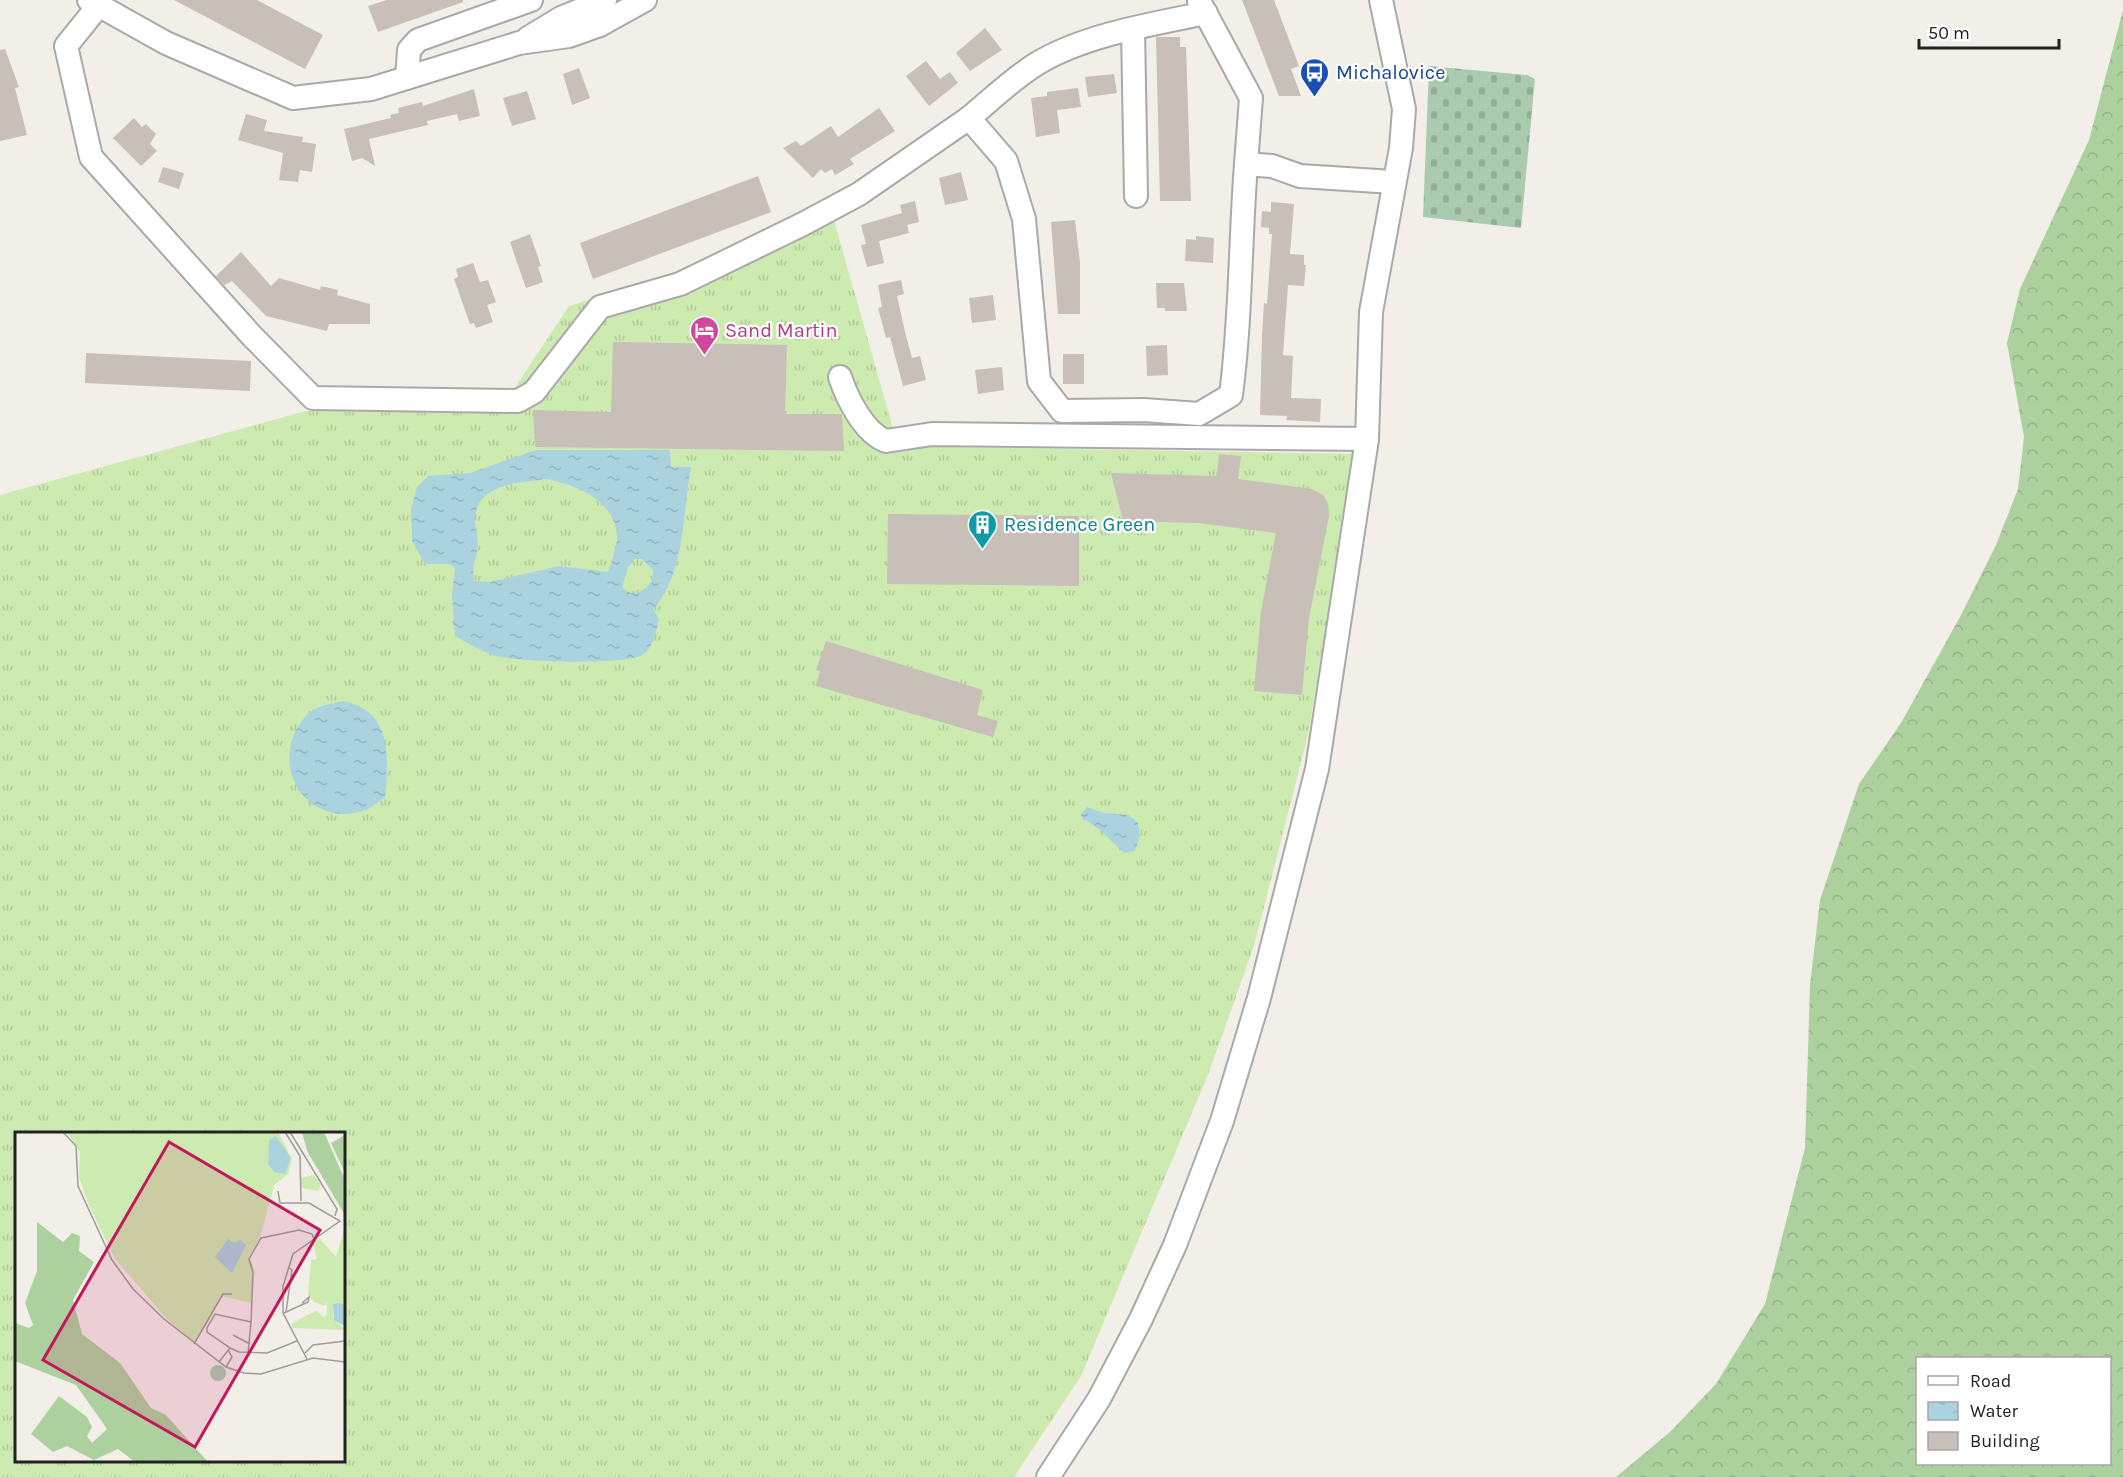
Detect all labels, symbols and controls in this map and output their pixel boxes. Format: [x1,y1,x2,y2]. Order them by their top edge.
scale bar [1919,12,2058,50]
text: 50 m [1928,22,1970,44]
bus stop icon: Michalovice [1299,56,1331,98]
place label: Michalovice [1336,61,1445,84]
hotel icon: Sand Martin [688,314,720,356]
place label: Sand Martin [725,319,838,342]
building icon: Residence Green [967,508,999,550]
place label: Residence Green [1004,513,1155,536]
inset map [15,1132,345,1462]
legend [1916,1357,2111,1465]
text: Road [1970,1370,2011,1392]
text: Water [1970,1400,2018,1422]
text: Building [1970,1430,2040,1452]

